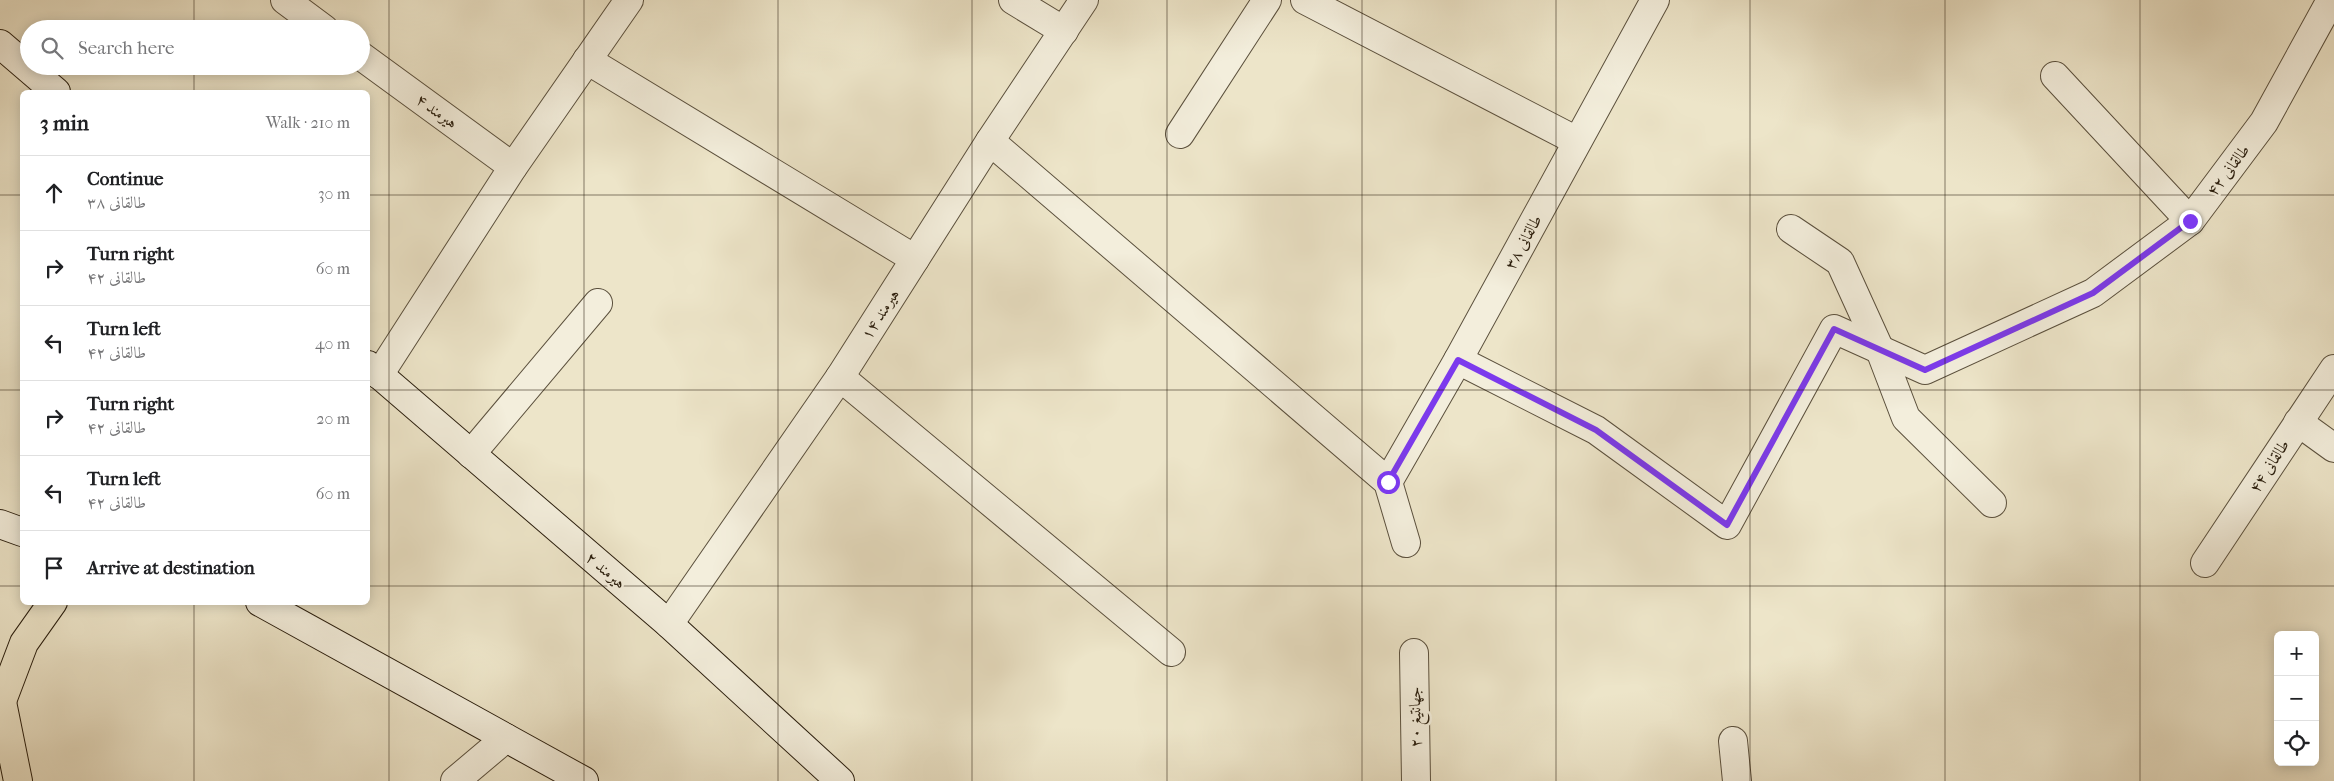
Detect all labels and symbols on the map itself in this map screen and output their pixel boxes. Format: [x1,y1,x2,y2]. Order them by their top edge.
street label: هیرمند ۴ [413,90,461,132]
street label: طالقانی ۴۲ [2203,141,2253,199]
route end [2179,210,2202,233]
street label: طالقانی ۳۸ [1500,212,1546,272]
street label: هیرمند ۱۴ [857,285,903,343]
street label: طالقانی ۴۴ [2245,436,2293,496]
route start [1377,471,1400,494]
street label: هیرمند ۲ [582,548,630,592]
street label: جهانتیغ ۲۰ [1405,686,1431,748]

